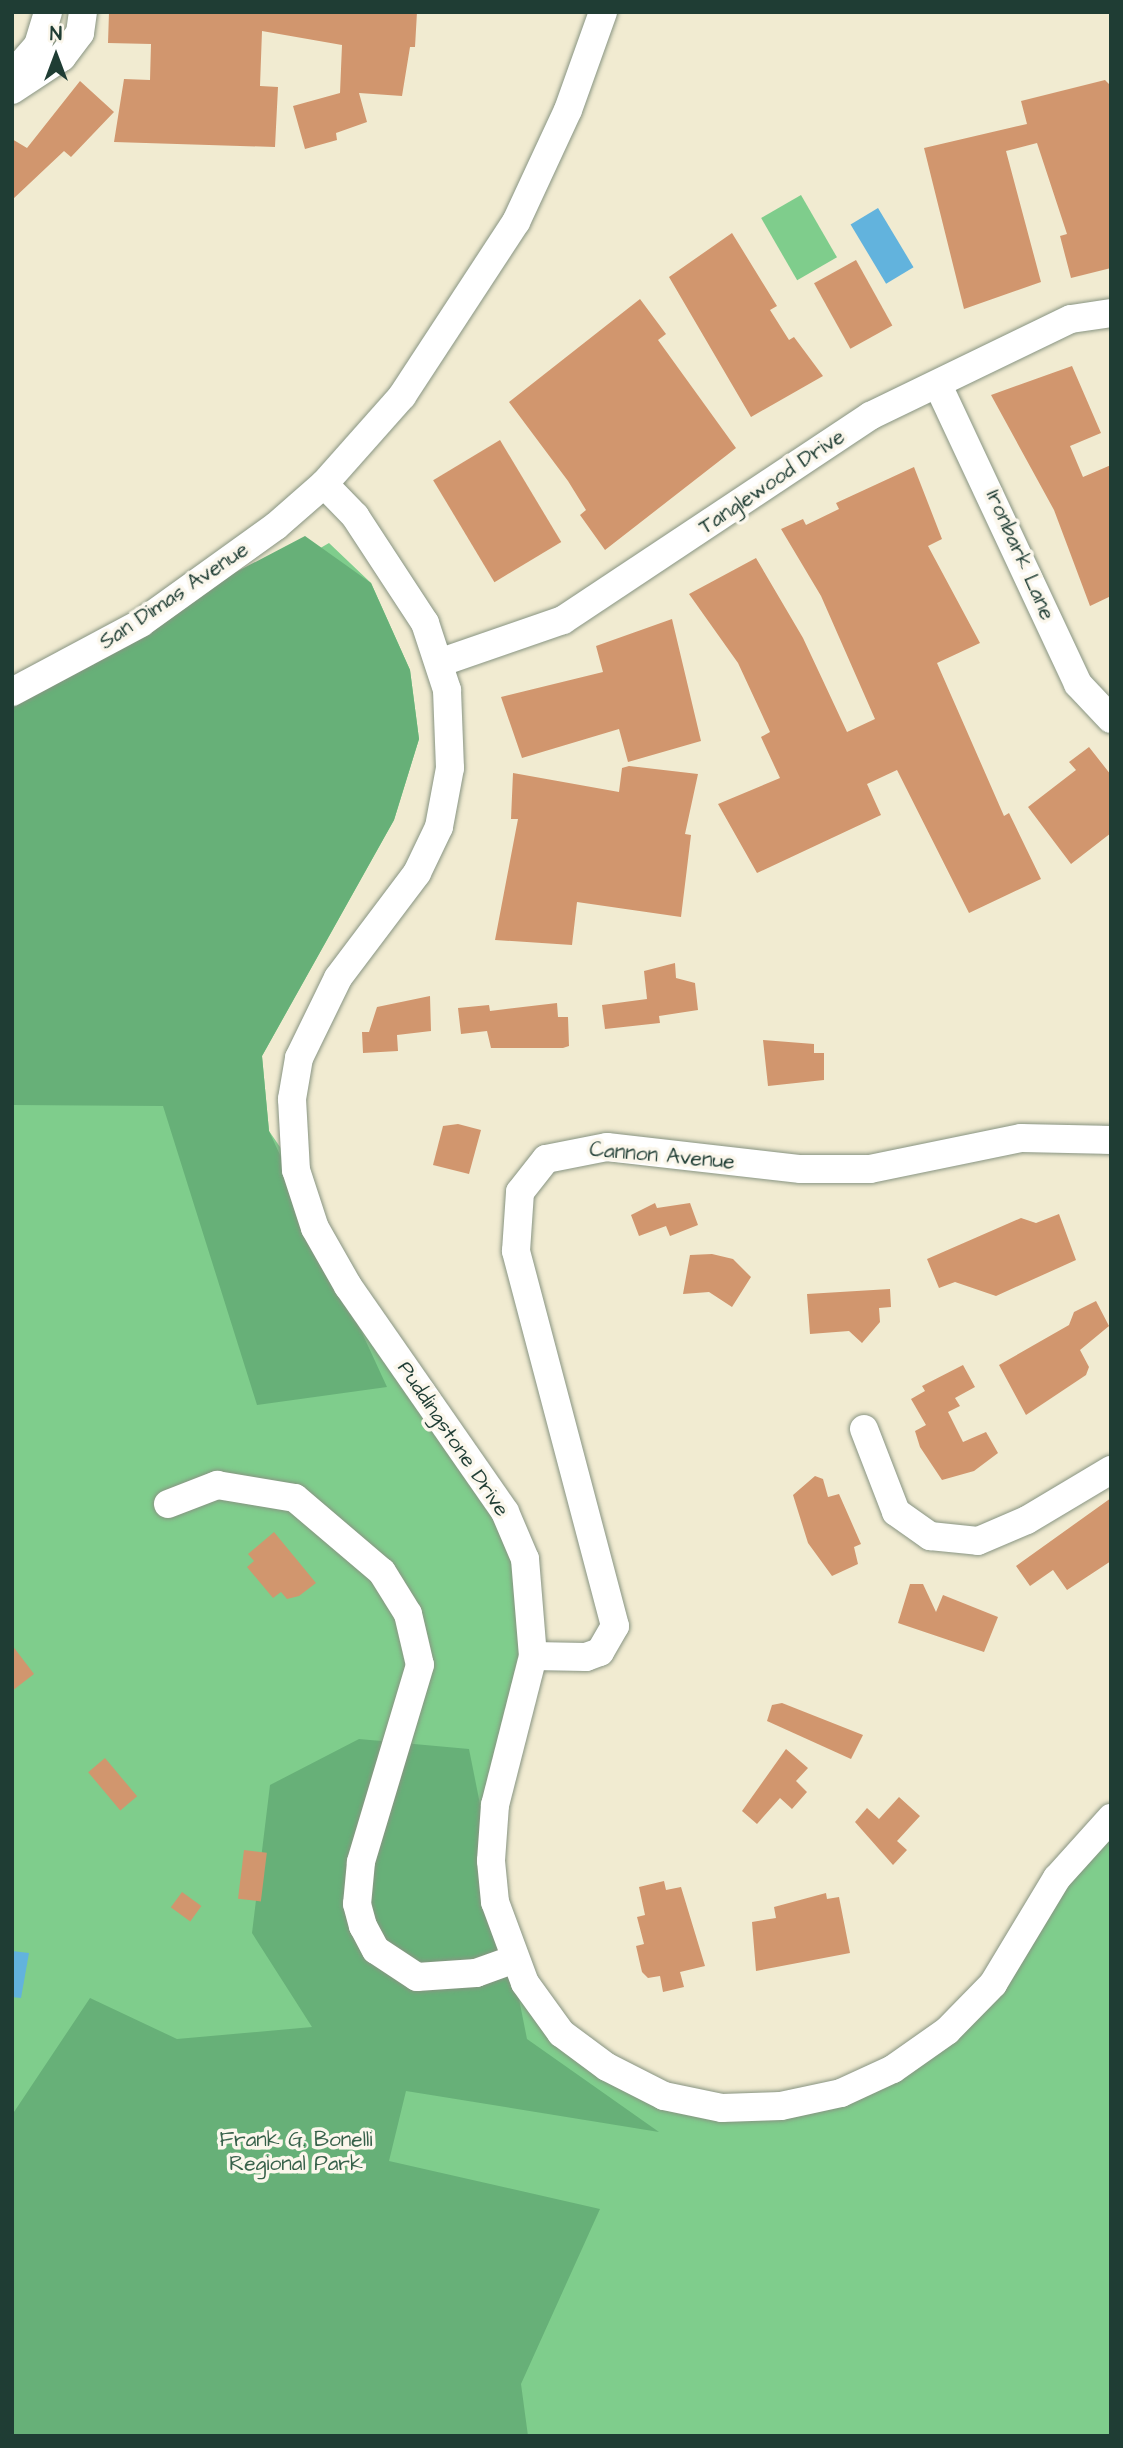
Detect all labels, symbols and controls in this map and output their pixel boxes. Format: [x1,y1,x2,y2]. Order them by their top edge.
north arrow [21,21,91,91]
text: N [50,21,62,48]
street label: Tanglewood Drive [694,424,850,540]
street label: Ironbark Lane [980,486,1060,624]
street label: San Dimas Avenue [95,537,253,655]
street label: Cannon Avenue [588,1137,736,1175]
street label: Puddingstone Drive [392,1357,514,1521]
park label: Frank G. Bonelli Regional Park [220,2127,372,2177]

